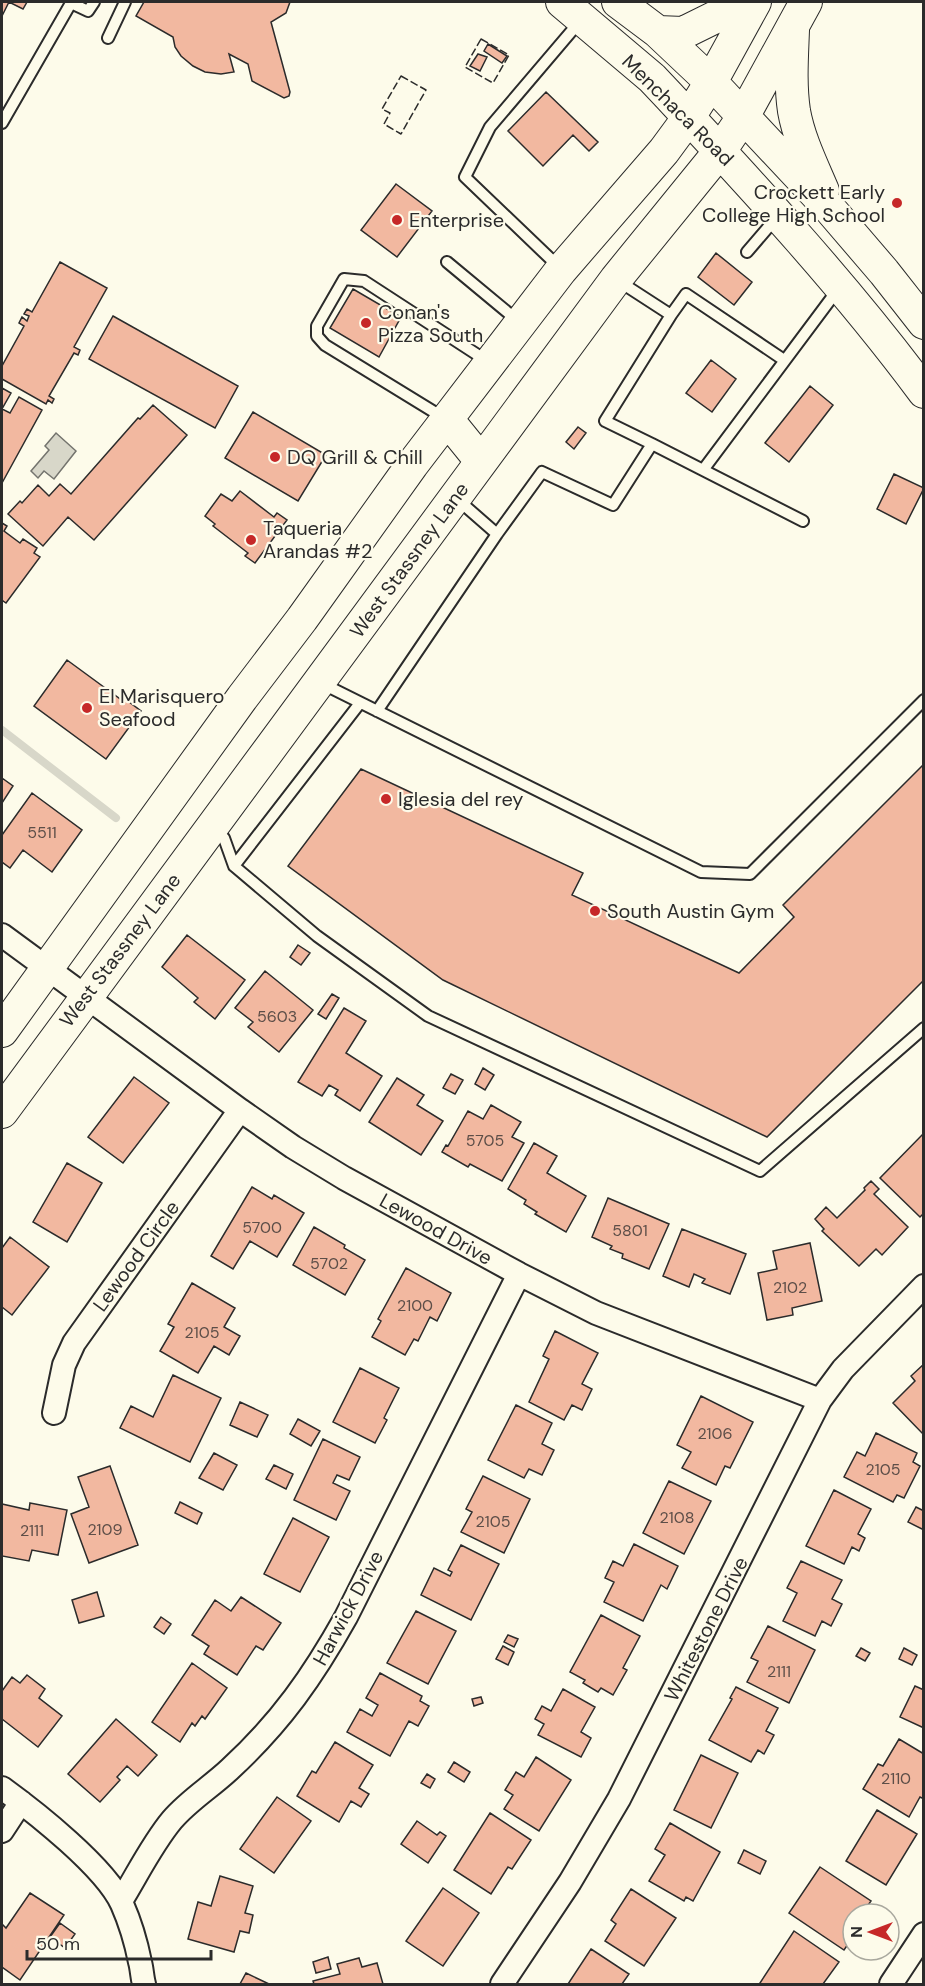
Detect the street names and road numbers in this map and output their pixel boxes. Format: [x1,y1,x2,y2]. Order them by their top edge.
street label: Menchaca Road [617,49,739,171]
street label: West Stassney Lane [344,477,474,643]
street label: West Stassney Lane [54,868,186,1032]
street label: Lewood Drive [375,1187,497,1271]
street label: Lewood Circle [87,1195,185,1317]
street label: Harwick Drive [307,1546,389,1670]
street label: Whitestone Drive [658,1552,754,1706]

